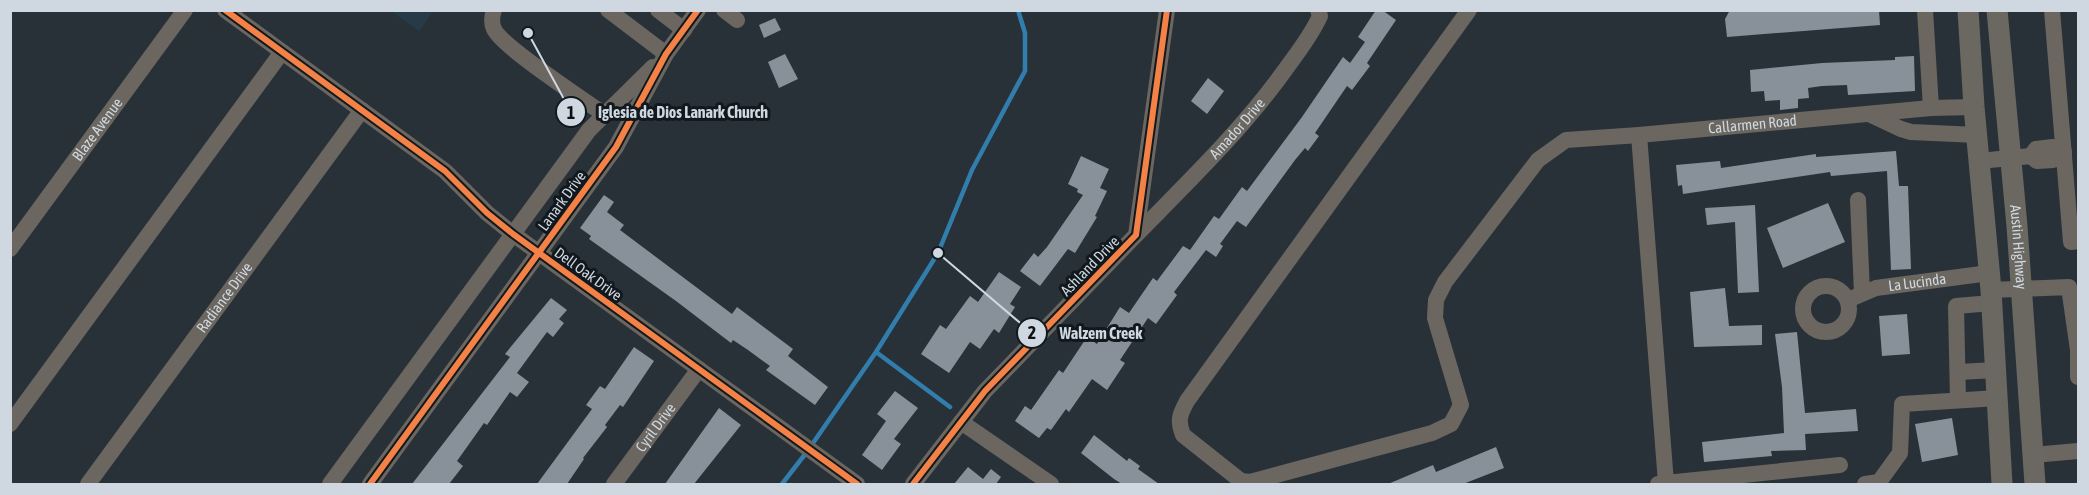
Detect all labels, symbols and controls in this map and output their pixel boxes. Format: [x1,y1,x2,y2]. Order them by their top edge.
street label: Blaze Avenue [68,94,126,164]
street label: Amador Drive [1206,94,1268,162]
callout: Iglesia de Dios Lanark Church [556,95,780,129]
text: 1 [567,102,575,123]
text: Iglesia de Dios Lanark Church [598,103,768,121]
street label: Callarmen Road [1708,111,1797,137]
street label: Lanark Drive [534,168,589,234]
street label: Austin Highway [2007,204,2030,290]
street label: Ashland Drive [1057,232,1122,299]
street label: Dell Oak Drive [551,244,625,304]
street label: Radiance Drive [193,259,256,336]
street label: La Lucinda [1887,270,1947,294]
callout: Walzem Creek [1017,316,1154,350]
text: 2 [1028,322,1036,343]
text: Walzem Creek [1059,324,1143,342]
street label: Cyril Drive [632,400,679,455]

